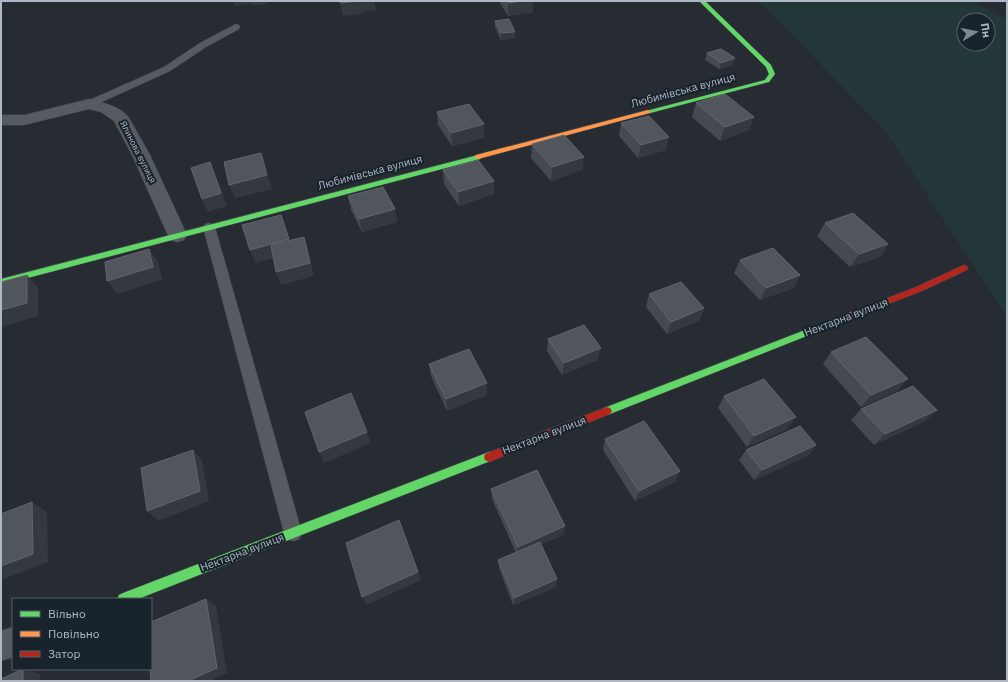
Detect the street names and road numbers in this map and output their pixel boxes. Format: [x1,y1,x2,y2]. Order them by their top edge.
street label: Любимівська вулиця [629,69,737,111]
street label: Ялинова вулиця [118,119,159,185]
street label: Любимівська вулиця [316,151,424,193]
street label: Нектарна вулиця [802,295,890,339]
street label: Нектарна вулиця [500,413,588,457]
street label: Нектарна вулиця [198,530,286,574]

